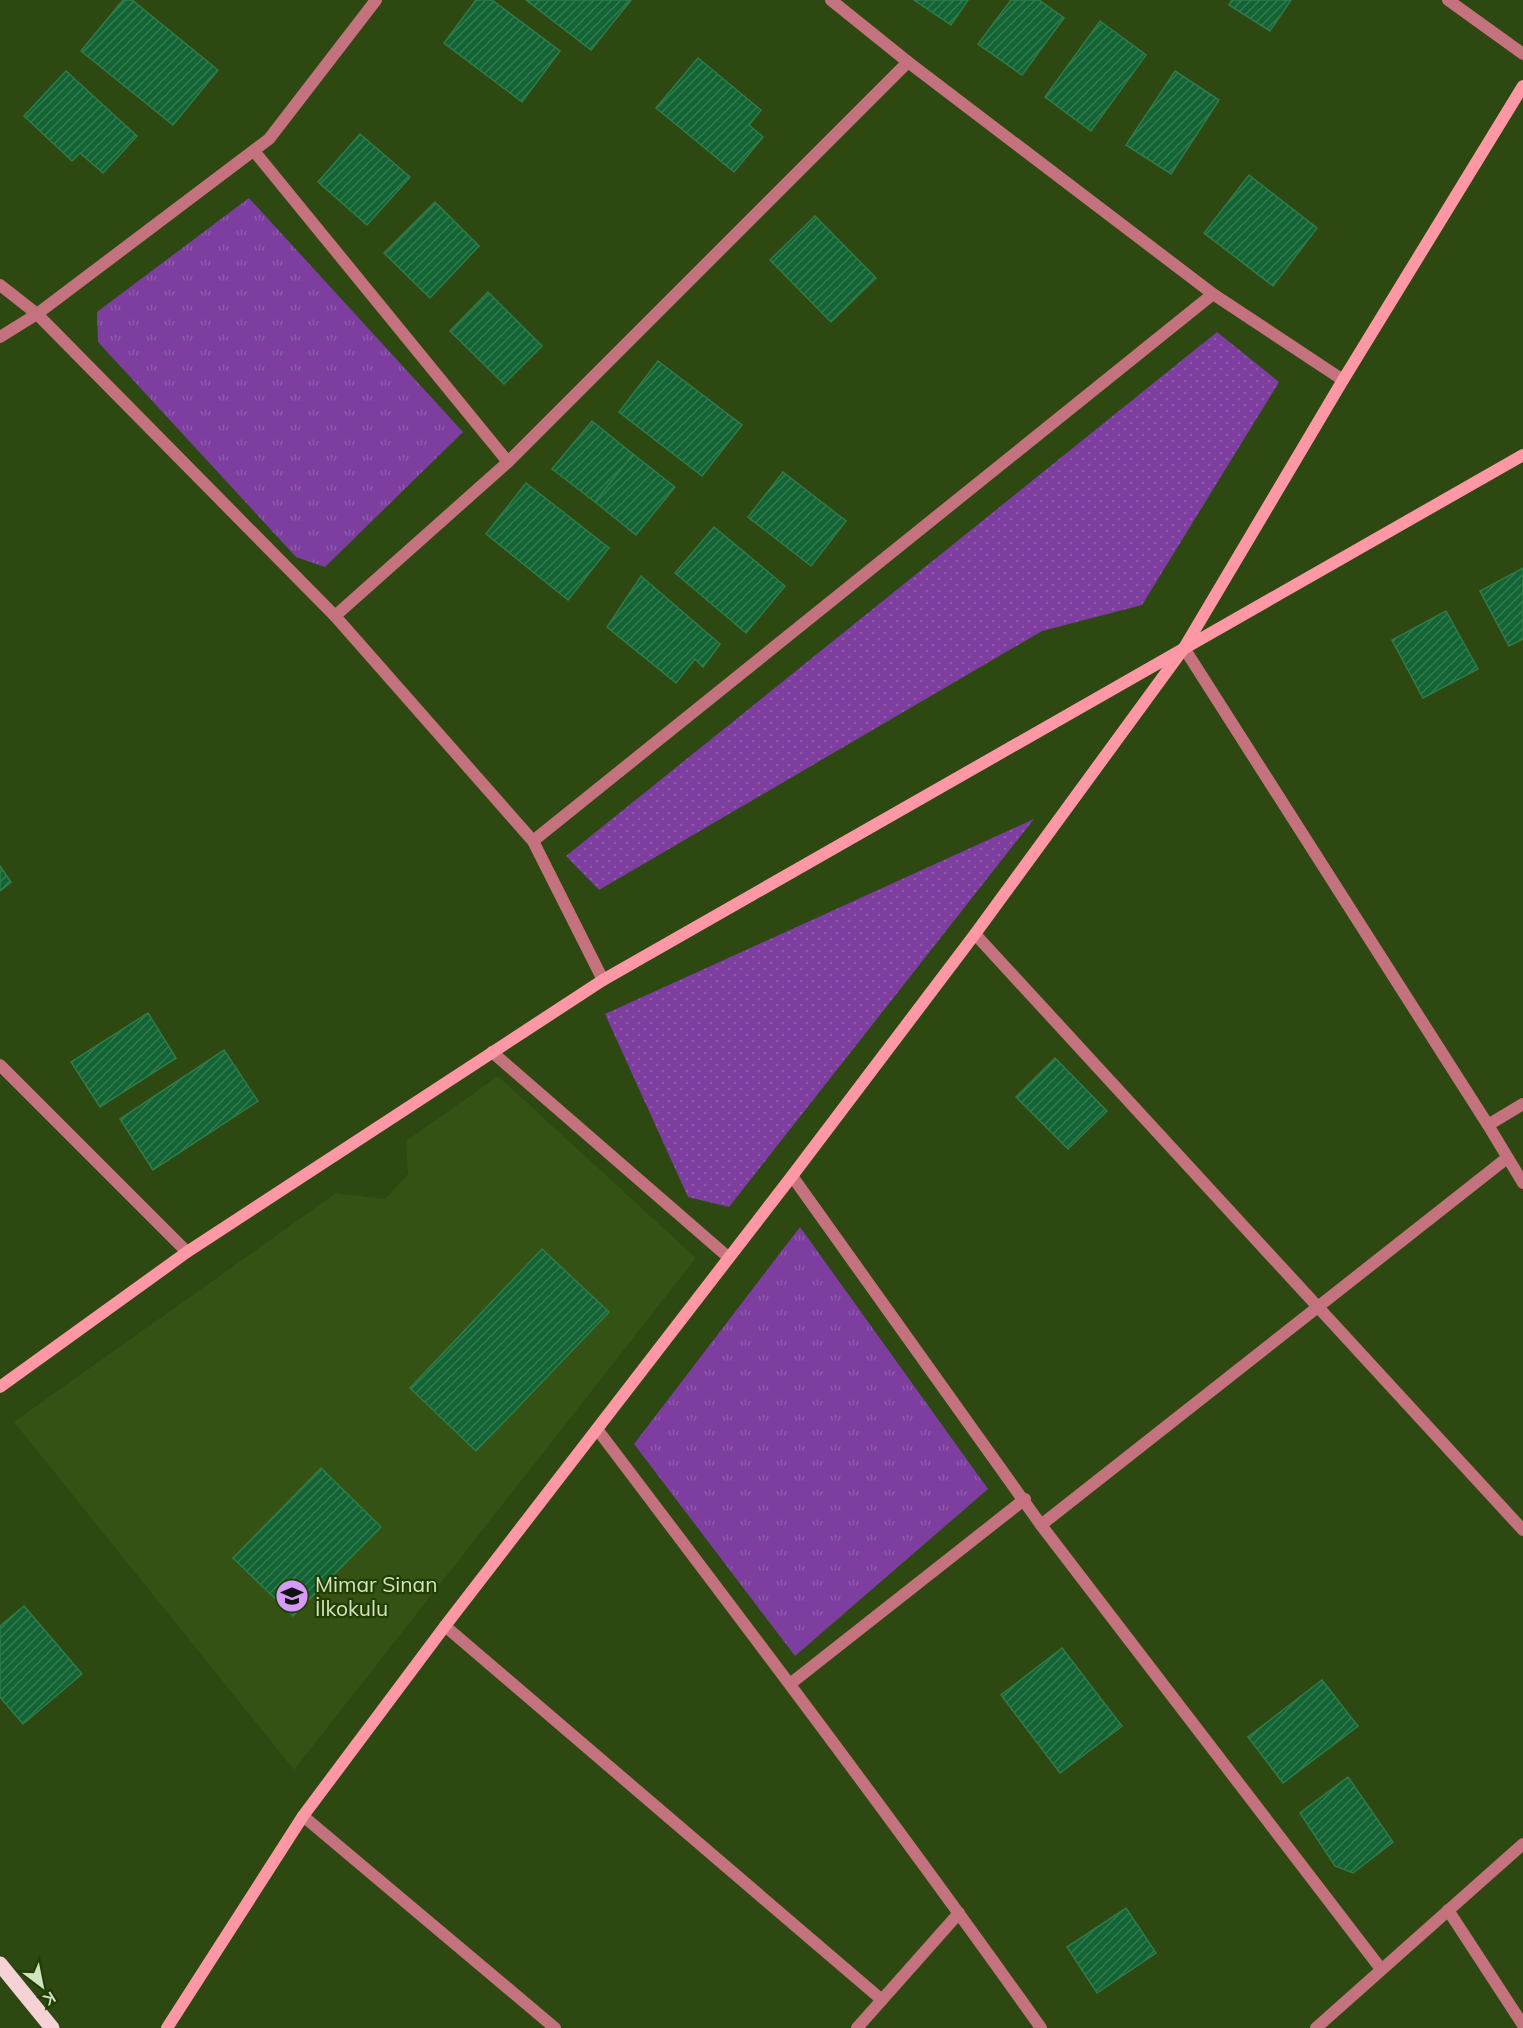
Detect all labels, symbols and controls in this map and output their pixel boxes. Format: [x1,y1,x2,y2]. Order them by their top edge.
place label: Mimar Sinan İlkokulu [315,1571,437,1621]
school or university icon: Mimar Sinan İlkokulu [274,1578,310,1614]
north arrow [12,1956,72,2016]
text: K [39,1987,60,2011]

